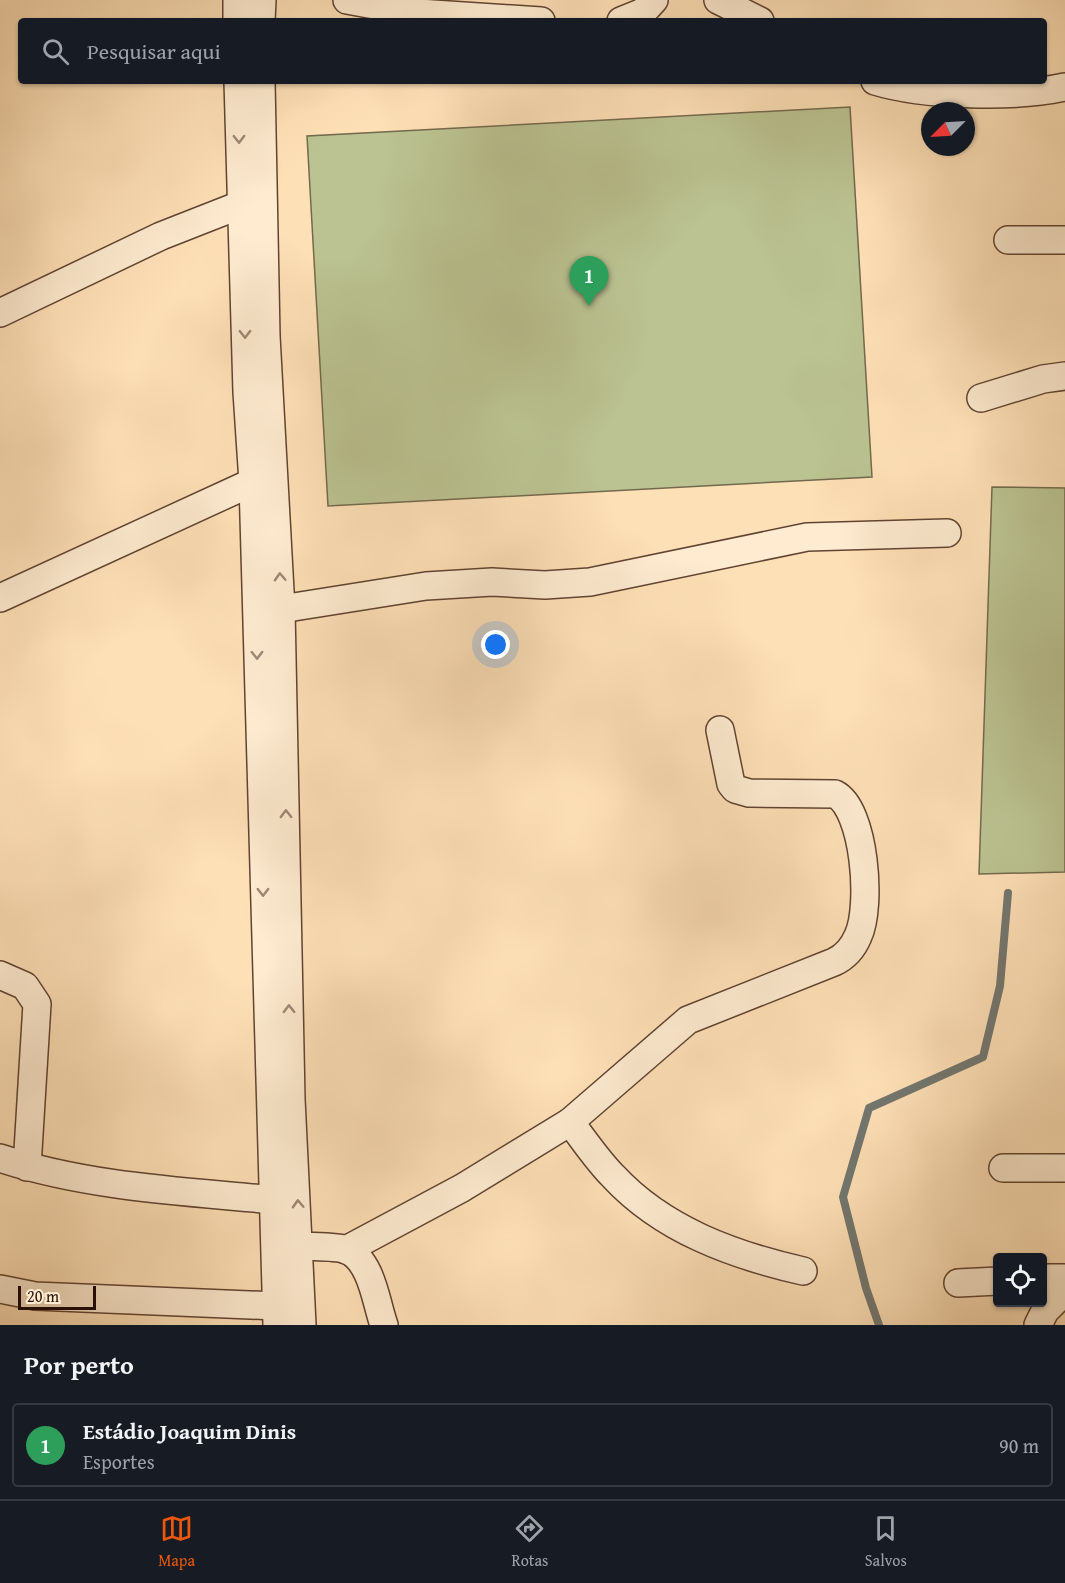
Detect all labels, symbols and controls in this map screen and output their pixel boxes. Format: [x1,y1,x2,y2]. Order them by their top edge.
search box [18,18,1047,84]
icon: search [39,35,72,68]
text: Pesquisar aqui [87,35,221,67]
north arrow [921,102,975,156]
one-way arrow [233,135,245,144]
pin: 1 [570,256,608,306]
one-way arrow [239,330,252,339]
one-way arrow [273,572,286,581]
your location [481,630,510,659]
one-way arrow [251,651,263,660]
one-way arrow [280,809,292,818]
one-way arrow [257,888,270,897]
one-way arrow [283,1004,296,1013]
one-way arrow [291,1199,304,1208]
map controls [993,1253,1047,1307]
button: locate [993,1253,1047,1307]
scale bar [18,1283,96,1310]
text: 20 m [27,1284,59,1308]
text: Por perto [24,1345,134,1384]
text: Estádio Joaquim Dinis [83,1415,296,1447]
text: 1 [40,1431,51,1460]
text: 90 m [999,1431,1039,1460]
text: Esportes [83,1447,155,1476]
tab: Mapa [158,1512,195,1572]
tab: Rotas [511,1512,548,1572]
tab: Salvos [865,1512,907,1572]

